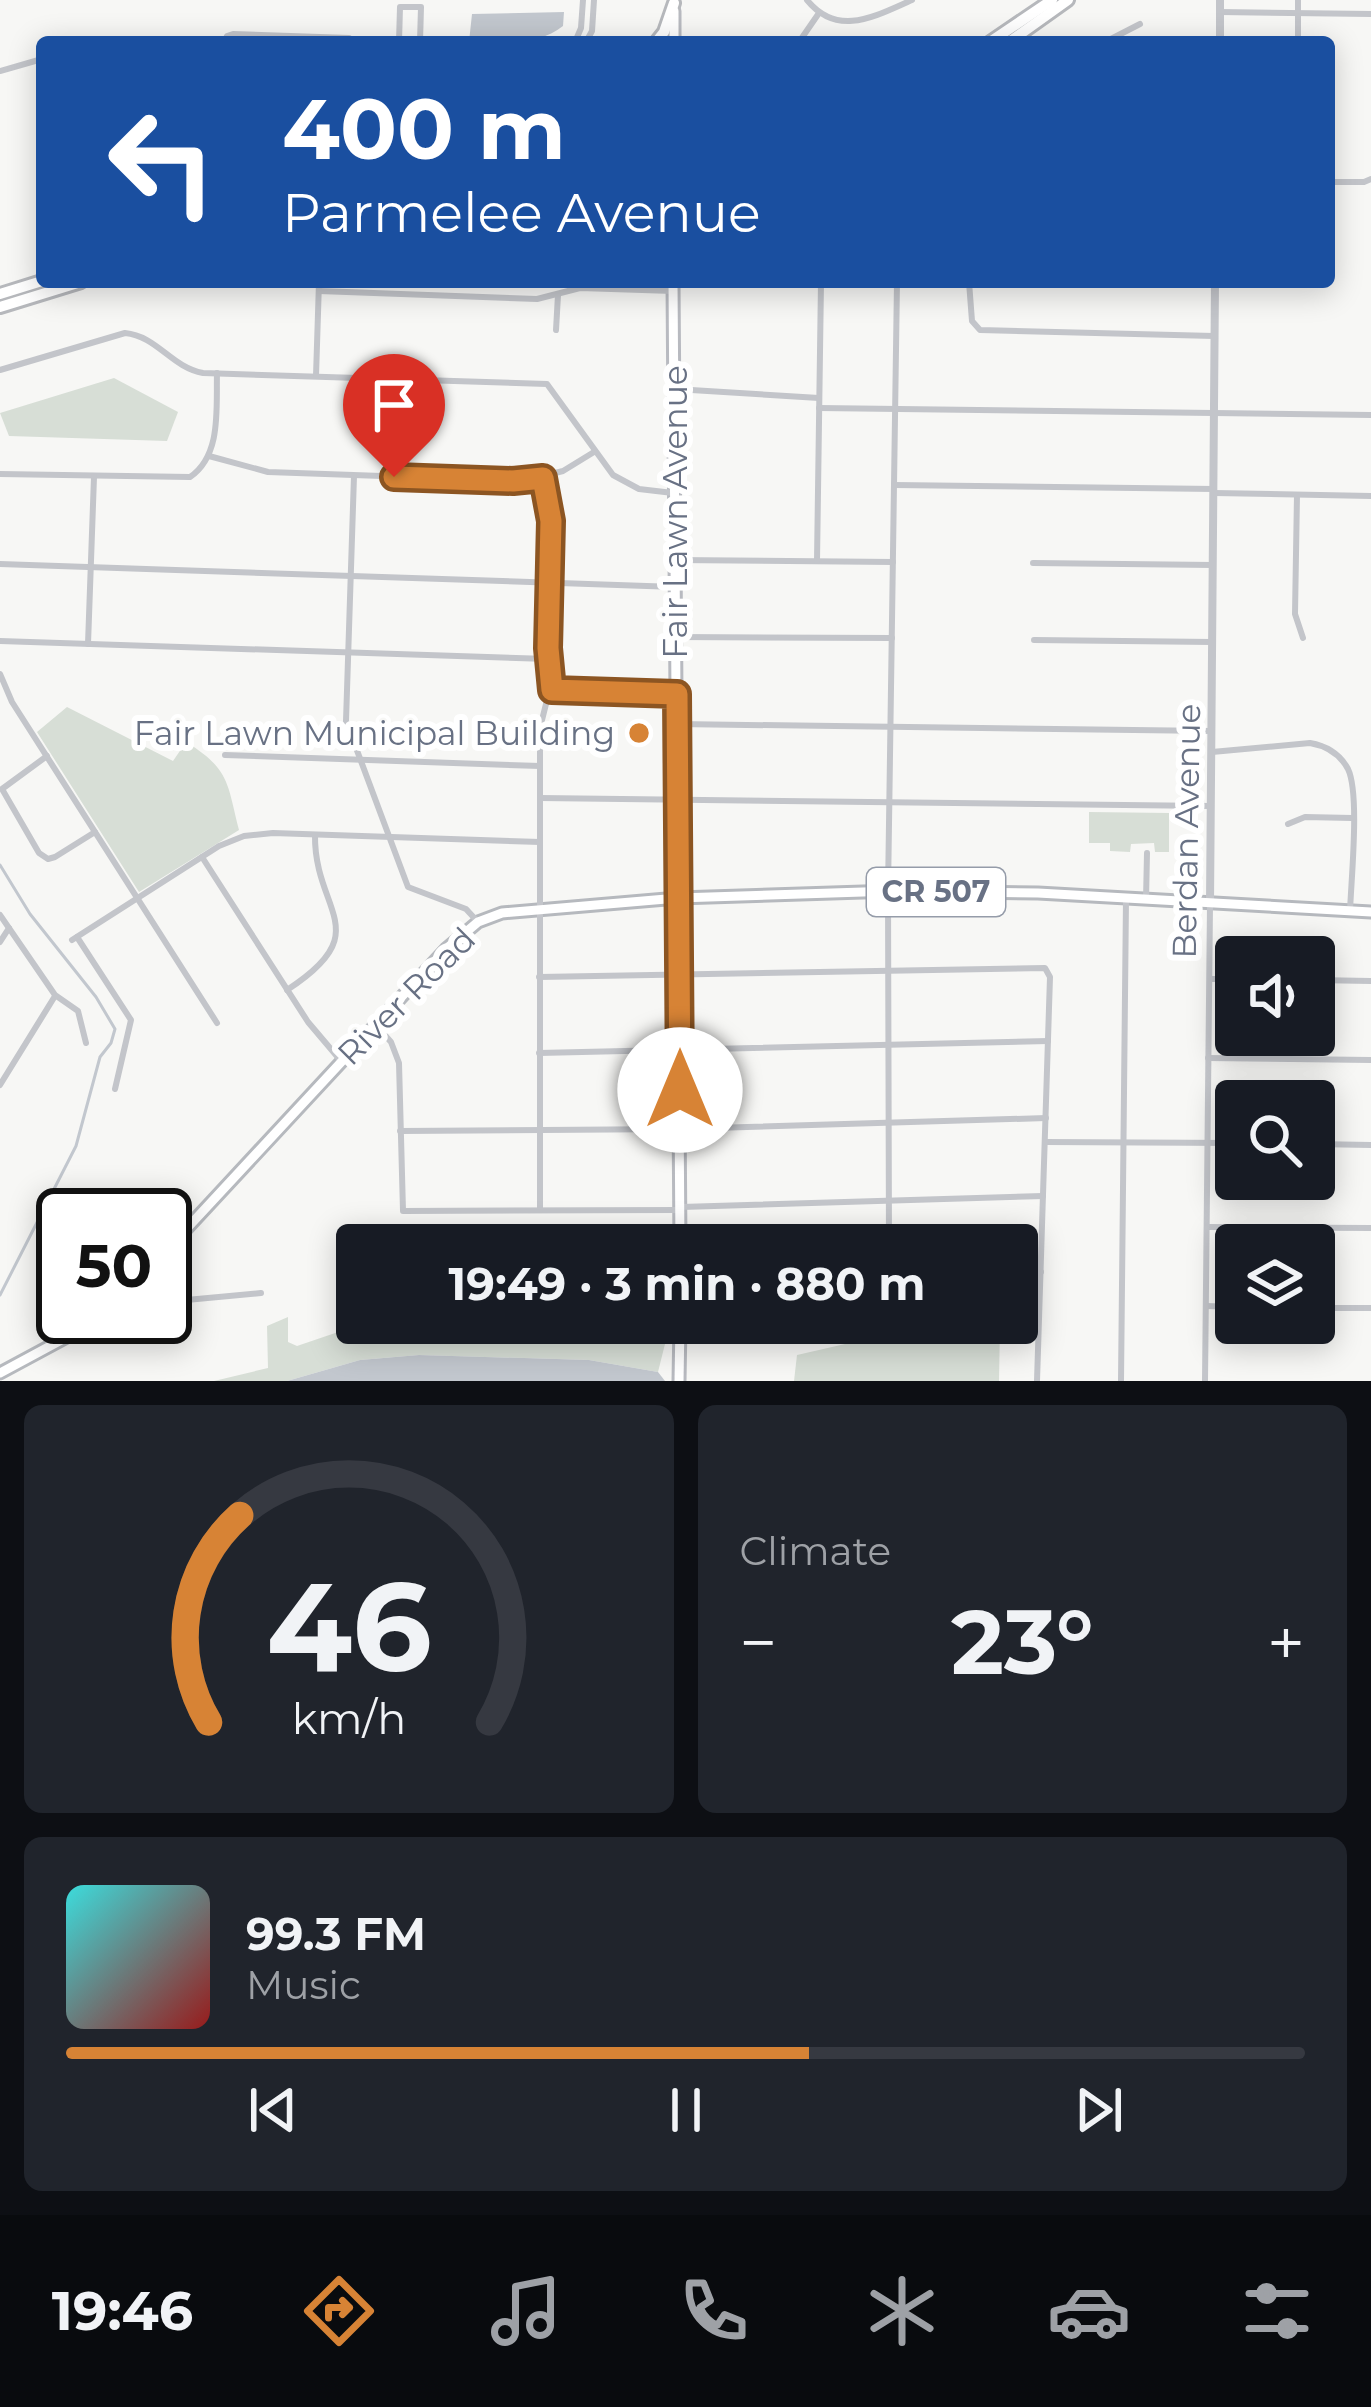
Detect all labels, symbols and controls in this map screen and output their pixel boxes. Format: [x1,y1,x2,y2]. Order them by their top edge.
text: 400 m [282,78,566,180]
icon: left [84,84,240,240]
text: Parmelee Avenue [282,180,761,246]
pin [343,354,445,477]
street label: Fair Lawn Avenue [655,365,695,659]
icon: arrive [361,372,427,438]
street label: Berdan Avenue [1164,703,1208,959]
place label: Fair Lawn Municipal Building [134,713,615,753]
marker: Fair Lawn Municipal Building [626,720,652,746]
road number: CR 507 [867,868,1005,916]
street label: River Road [329,919,483,1073]
map controls [1215,936,1335,1344]
button: sound [1215,936,1335,1056]
position arrow [617,1027,743,1153]
button: search [1215,1080,1335,1200]
speed limit sign: 50 [36,1188,192,1344]
button: layers [1215,1224,1335,1344]
text: 19:49 · 3 min · 880 m [449,1256,925,1311]
text: Climate [740,1527,891,1575]
text: 46 [266,1550,431,1702]
text: 23° [951,1587,1094,1697]
text: − [740,1602,777,1683]
text: + [1267,1602,1305,1683]
text: km/h [292,1692,406,1745]
text: 99.3 FM [246,1906,426,1961]
text: Music [246,1961,361,2009]
icon: previous [240,2077,306,2143]
icon: pause [653,2077,719,2143]
icon: next [1066,2077,1132,2143]
icon: directions [297,2269,381,2353]
icon: music [484,2269,568,2353]
icon: phone [672,2269,756,2353]
icon: climate [860,2269,944,2353]
icon: car [1047,2269,1131,2353]
icon: filters [1235,2269,1319,2353]
text: 19:46 [52,2278,193,2344]

